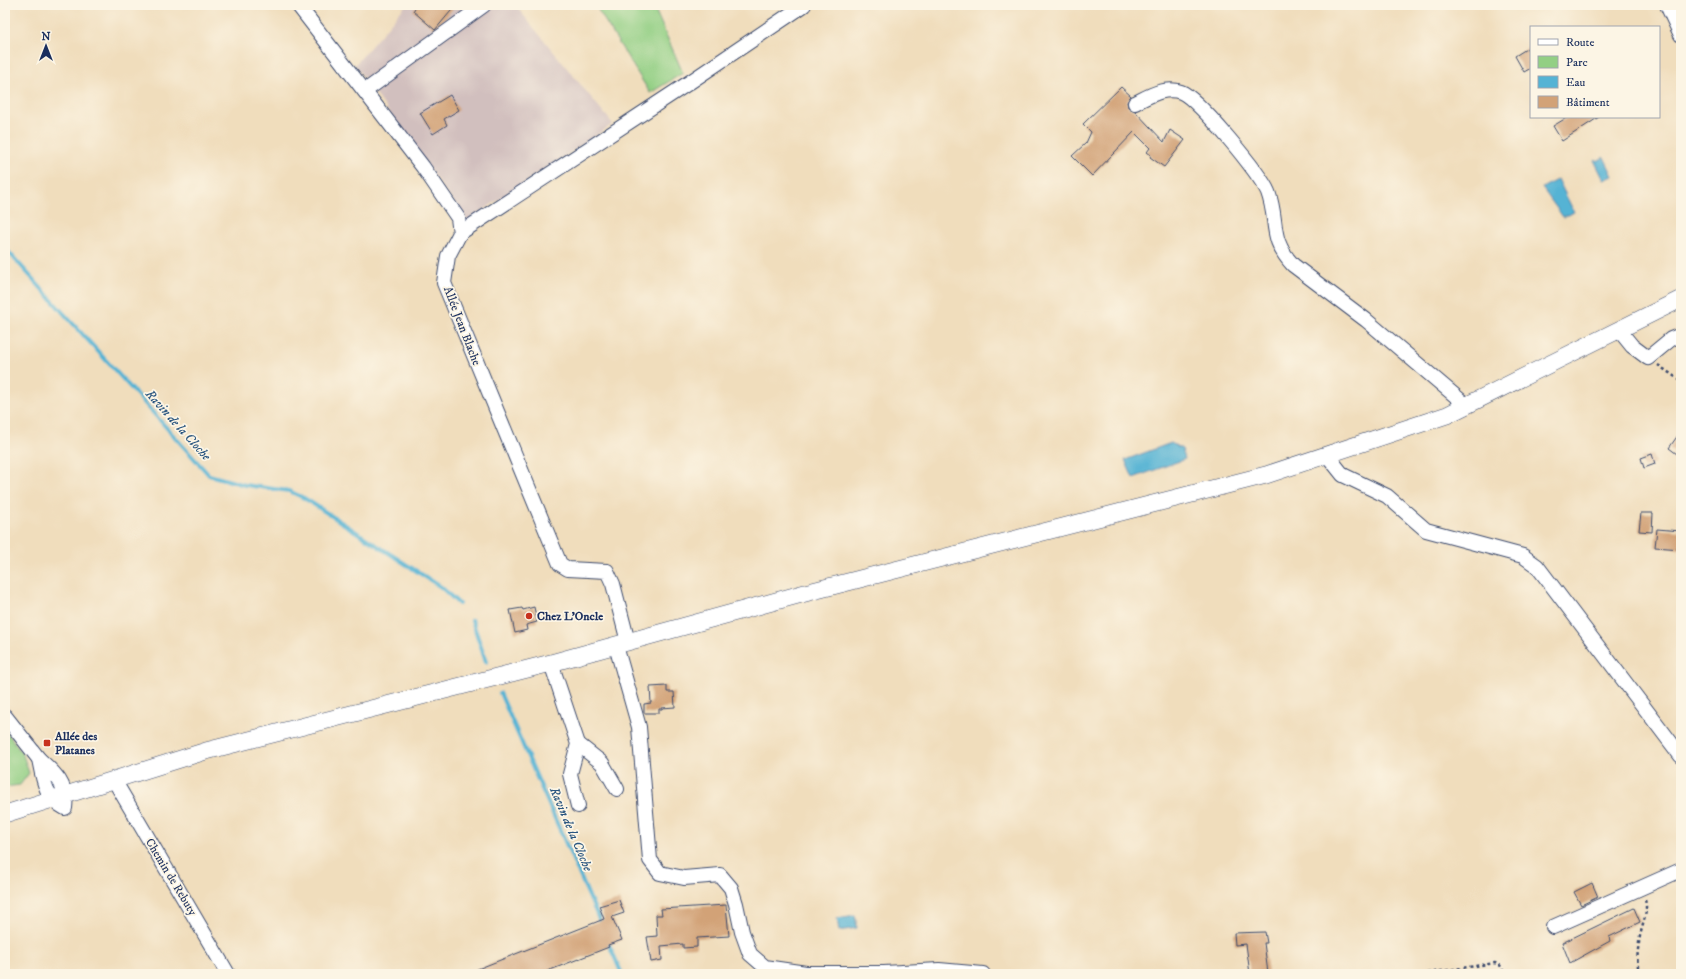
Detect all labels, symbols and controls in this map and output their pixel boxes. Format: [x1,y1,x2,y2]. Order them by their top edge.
north arrow [26,26,66,66]
legend [1530,26,1660,118]
text: N [41,30,51,44]
text: Route [1566,35,1594,50]
text: Parc [1566,55,1588,70]
text: Eau [1566,75,1586,90]
text: Bâtiment [1566,95,1610,110]
street label: Allée Jean Blache [440,284,484,368]
water label: Ravin de la Cloche [141,385,214,464]
place label: Chez L'Oncle [537,609,603,624]
marker: Chez L'Oncle [524,611,534,621]
place label: Allée des Platanes [54,729,97,758]
marker: Allée des Platanes [42,738,52,748]
water label: Ravin de la Cloche [546,784,596,874]
street label: Chemin de Rebuty [142,836,200,919]

